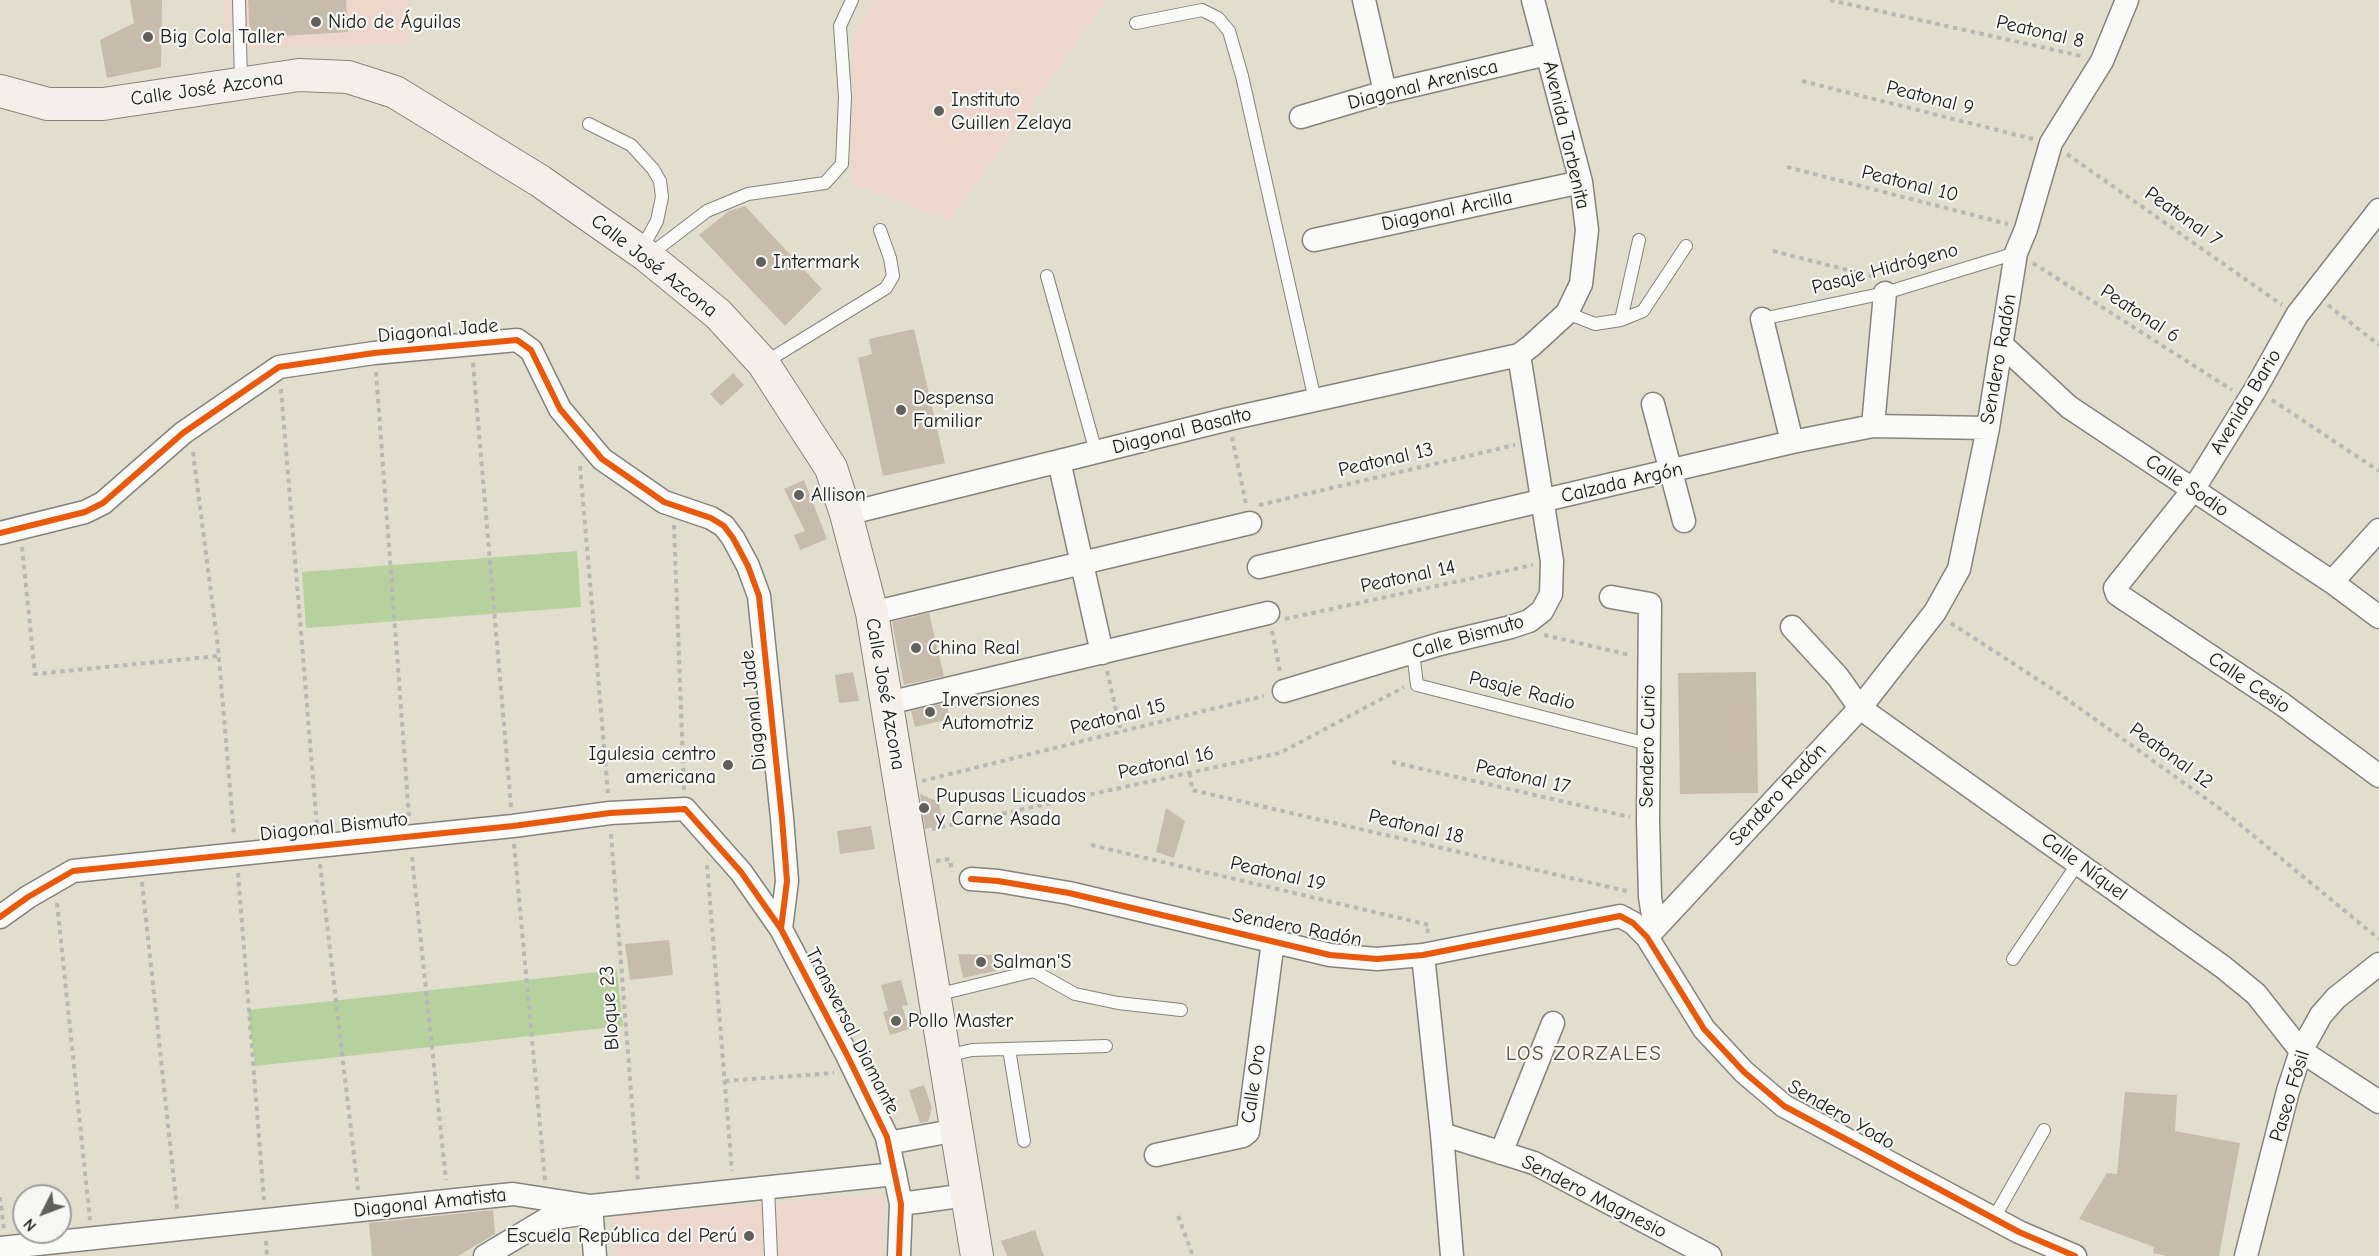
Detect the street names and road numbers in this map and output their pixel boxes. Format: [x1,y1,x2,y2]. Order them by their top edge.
street label: Peatonal 8 [1994,10,2086,54]
street label: Diagonal Arenisca [1345,55,1501,115]
street label: Avenida Torbenita [1537,58,1595,212]
street label: Calle José Azcona [129,66,285,112]
street label: Peatonal 9 [1884,76,1976,120]
street label: Peatonal 10 [1859,160,1961,208]
street label: Peatonal 7 [2140,182,2226,252]
street label: Diagonal Arcilla [1379,185,1515,237]
street label: Calle José Azcona [586,209,722,323]
street label: Pasaje Hidrógeno [1809,238,1961,300]
street label: Peatonal 6 [2096,280,2184,348]
street label: Sendero Radón [1976,292,2022,426]
street label: Diagonal Jade [377,314,499,348]
street label: Avenida Bario [2205,345,2287,459]
street label: Diagonal Basalto [1110,402,1254,460]
street label: Peatonal 13 [1336,437,1436,483]
street label: Calle Sodio [2141,449,2233,523]
street label: Calzada Argón [1559,457,1685,509]
street label: Peatonal 14 [1358,555,1458,599]
street label: Calle Bismuto [1409,610,1527,664]
street label: Calle José Azcona [860,616,910,772]
street label: Calle Cesio [2203,647,2295,719]
street label: Diagonal Jade [736,649,772,771]
street label: Pasaje Radio [1467,666,1577,716]
street label: Sendero Curio [1635,684,1661,808]
street label: Peatonal 15 [1068,694,1168,740]
street label: Peatonal 12 [2125,718,2217,794]
street label: Sendero Radón [1724,739,1832,851]
street label: Peatonal 16 [1116,741,1216,785]
street label: Peatonal 17 [1473,754,1573,800]
street label: Peatonal 18 [1366,804,1466,850]
street label: Diagonal Bismuto [259,807,409,847]
street label: Calle Níquel [2036,828,2132,906]
street label: Peatonal 19 [1228,851,1328,897]
street label: Sendero Radón [1230,904,1364,952]
street label: Transversal Diamante [800,944,904,1118]
street label: Bloque 23 [595,965,625,1051]
street label: Calle Oro [1237,1043,1271,1125]
street label: Paseo Fósil [2265,1047,2315,1145]
street label: Sendero Yodo [1783,1075,1899,1155]
street label: Sendero Magnesio [1517,1150,1671,1244]
street label: Diagonal Amatista [352,1183,508,1223]

